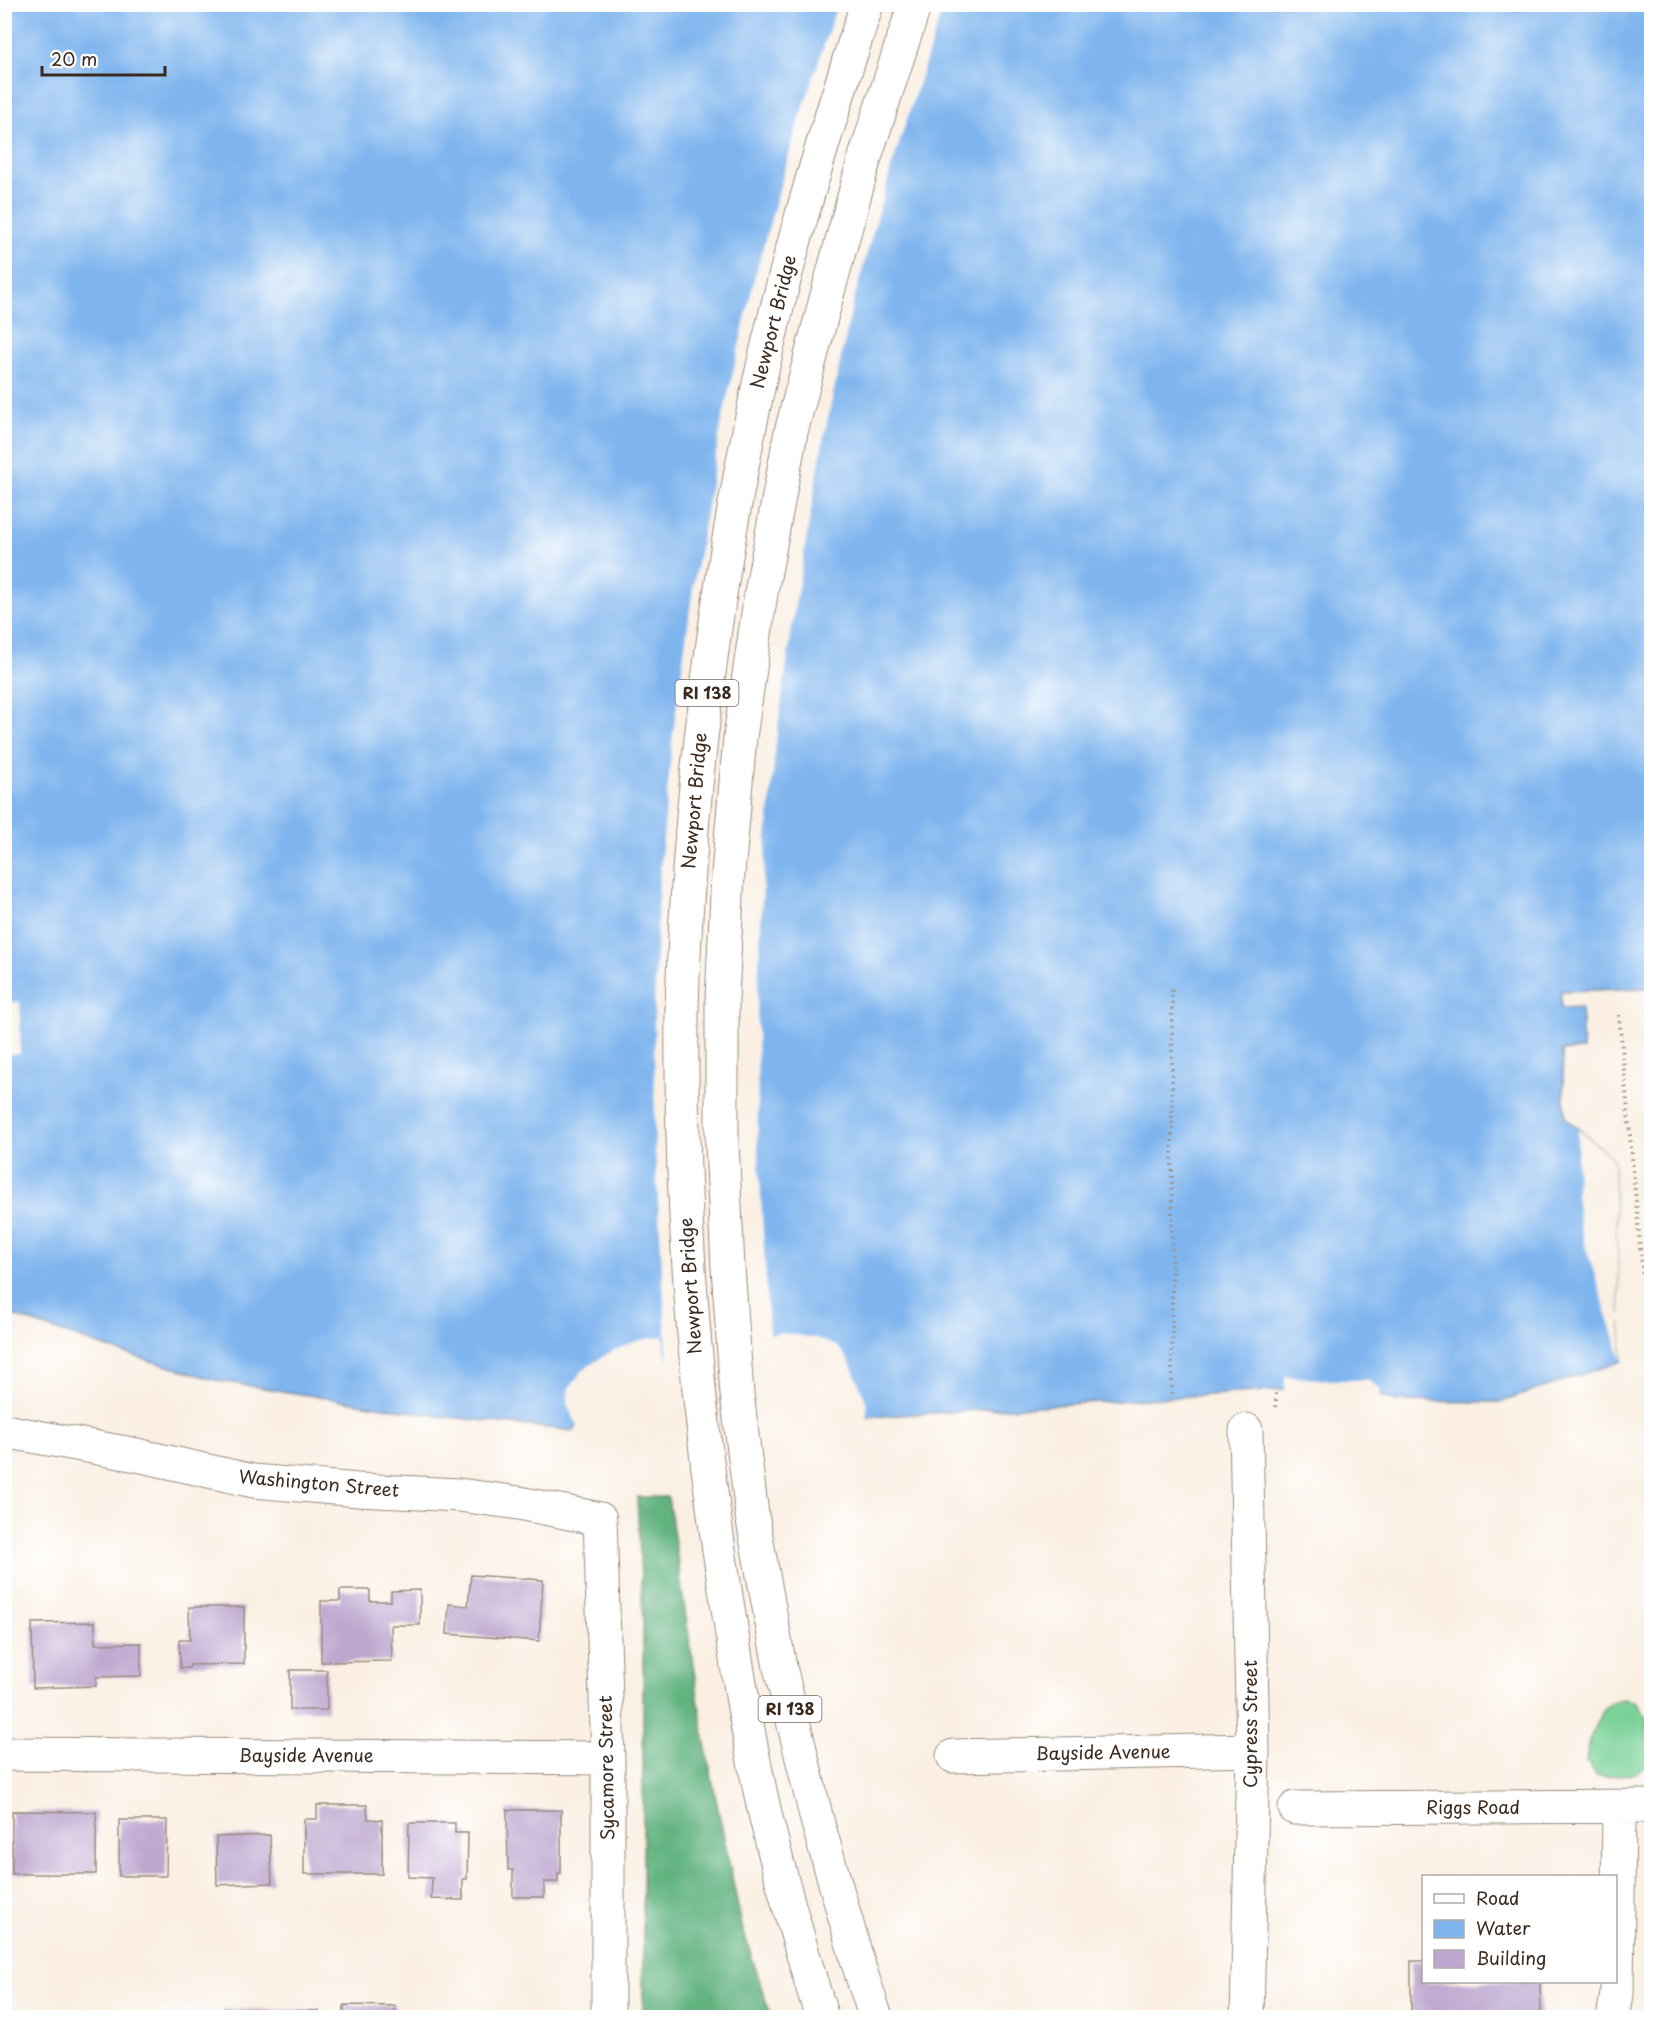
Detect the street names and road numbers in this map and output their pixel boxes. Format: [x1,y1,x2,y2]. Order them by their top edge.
street label: Newport Bridge [743,252,802,391]
road number: RI 138 [676,680,738,706]
street label: Newport Bridge [674,731,713,870]
street label: Newport Bridge [671,1217,708,1355]
street label: Washington Street [238,1462,401,1503]
street label: Cypress Street [1236,1660,1263,1788]
street label: Sycamore Street [591,1695,620,1841]
road number: RI 138 [758,1696,822,1722]
street label: Bayside Avenue [1035,1737,1171,1766]
street label: Bayside Avenue [238,1741,374,1768]
street label: Riggs Road [1426,1793,1520,1820]

